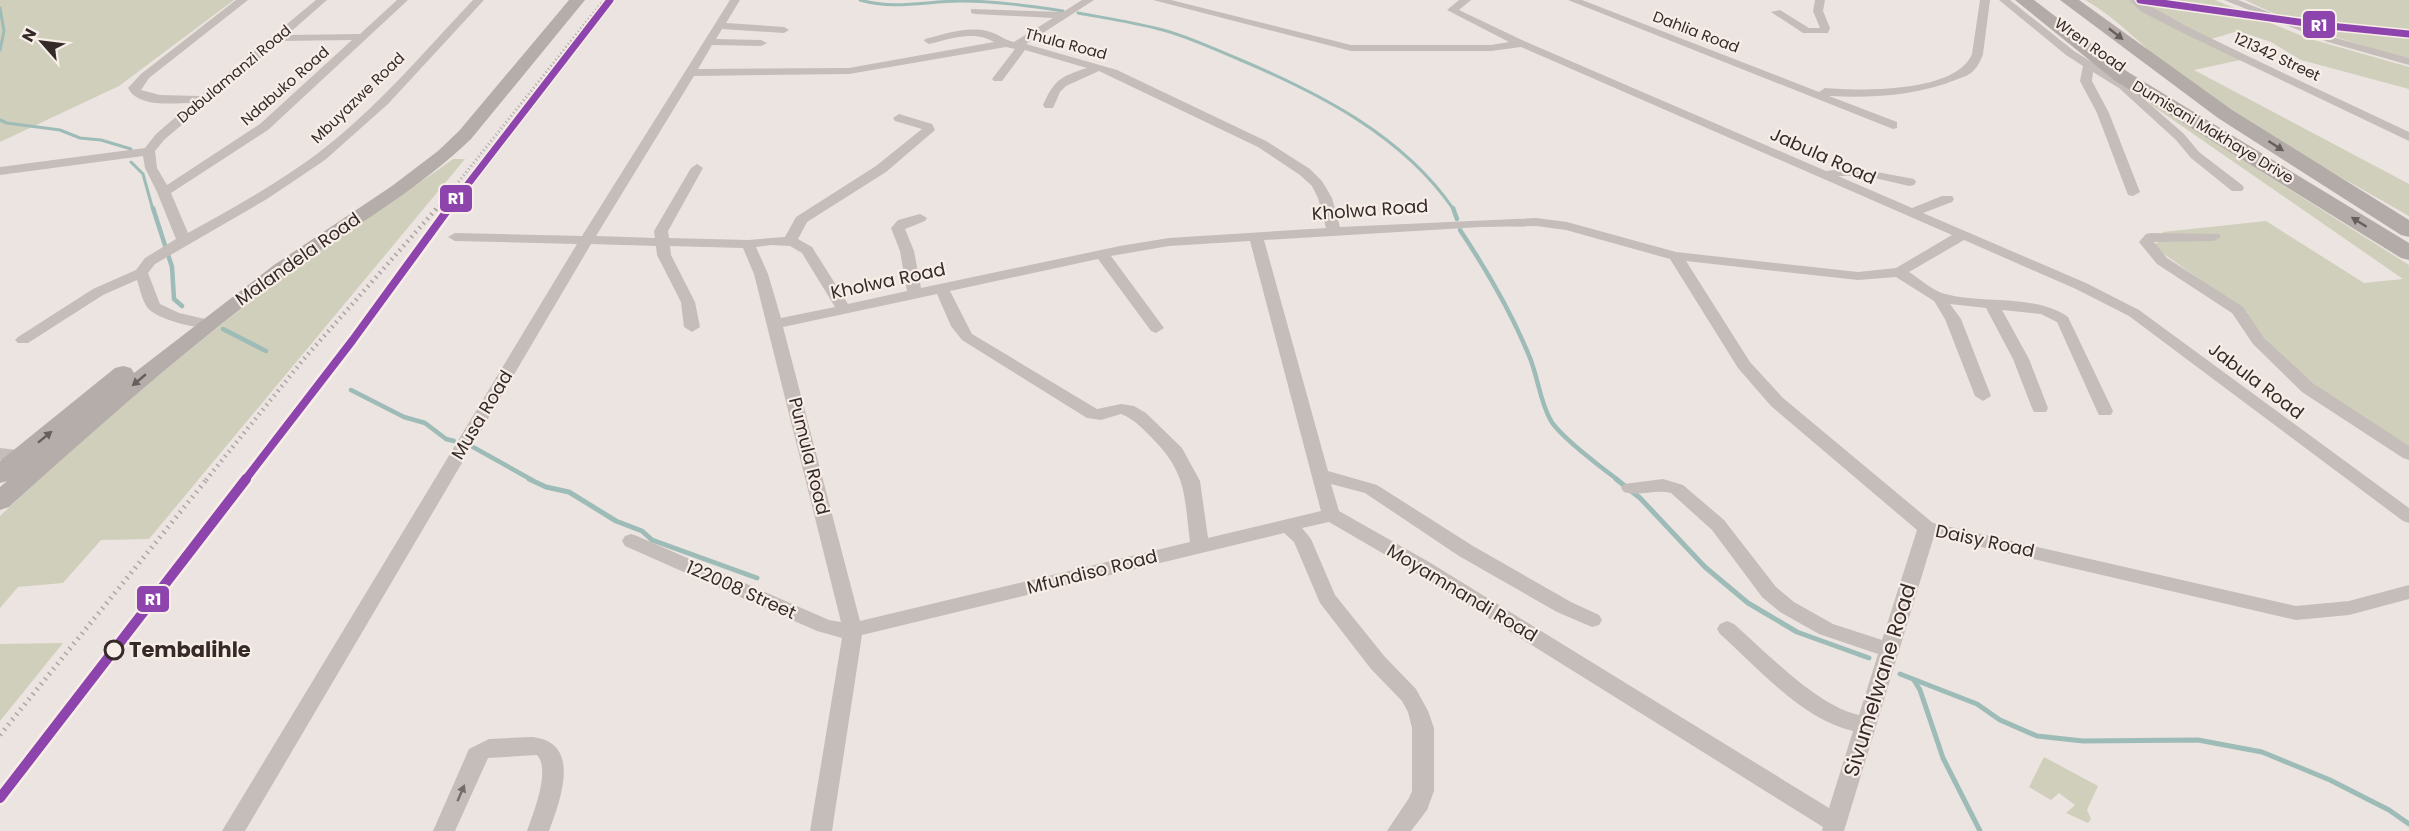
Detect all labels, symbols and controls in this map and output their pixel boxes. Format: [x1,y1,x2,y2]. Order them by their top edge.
street label: Dahlia Road [1650,5,1742,58]
line badge: R1 [2302,10,2336,39]
north arrow [12,12,72,72]
street label: Wren Road [2051,12,2130,77]
text: R1 [2311,14,2327,37]
street label: Dabulamanzi Road [172,20,295,128]
street label: Thula Road [1023,22,1109,65]
text: N [16,24,42,46]
street label: 121342 Street [2231,27,2324,86]
one-way arrow [2108,28,2123,40]
street label: Ndabuko Road [236,41,333,130]
street label: Mbuyazwe Road [306,47,409,148]
street label: Dumisani Makhaye Drive [2129,75,2298,188]
street label: Jabula Road [1766,121,1880,190]
one-way arrow [2267,140,2284,151]
line badge: R1 [439,184,473,213]
text: R1 [448,187,464,210]
street label: Kholwa Road [1311,193,1429,226]
street label: Malandela Road [230,206,365,311]
one-way arrow [2351,217,2368,228]
street label: Kholwa Road [828,256,948,305]
street label: Jabula Road [2203,336,2309,425]
street label: Musa Road [445,365,518,464]
one-way arrow [132,373,147,386]
street label: Pumula Road [783,395,836,517]
one-way arrow [37,430,53,443]
street label: Daisy Road [1933,518,2037,563]
street label: Moyamnandi Road [1382,538,1542,647]
street label: Mfundiso Road [1024,543,1160,600]
street label: 122008 Street [682,554,800,625]
street label: Sivumelwane Road [1836,580,1923,780]
line badge: R1 [136,585,170,613]
text: R1 [145,588,161,611]
place label: Tembalihle [129,635,251,664]
marker: Tembalihle [104,640,124,660]
one-way arrow [456,783,466,801]

